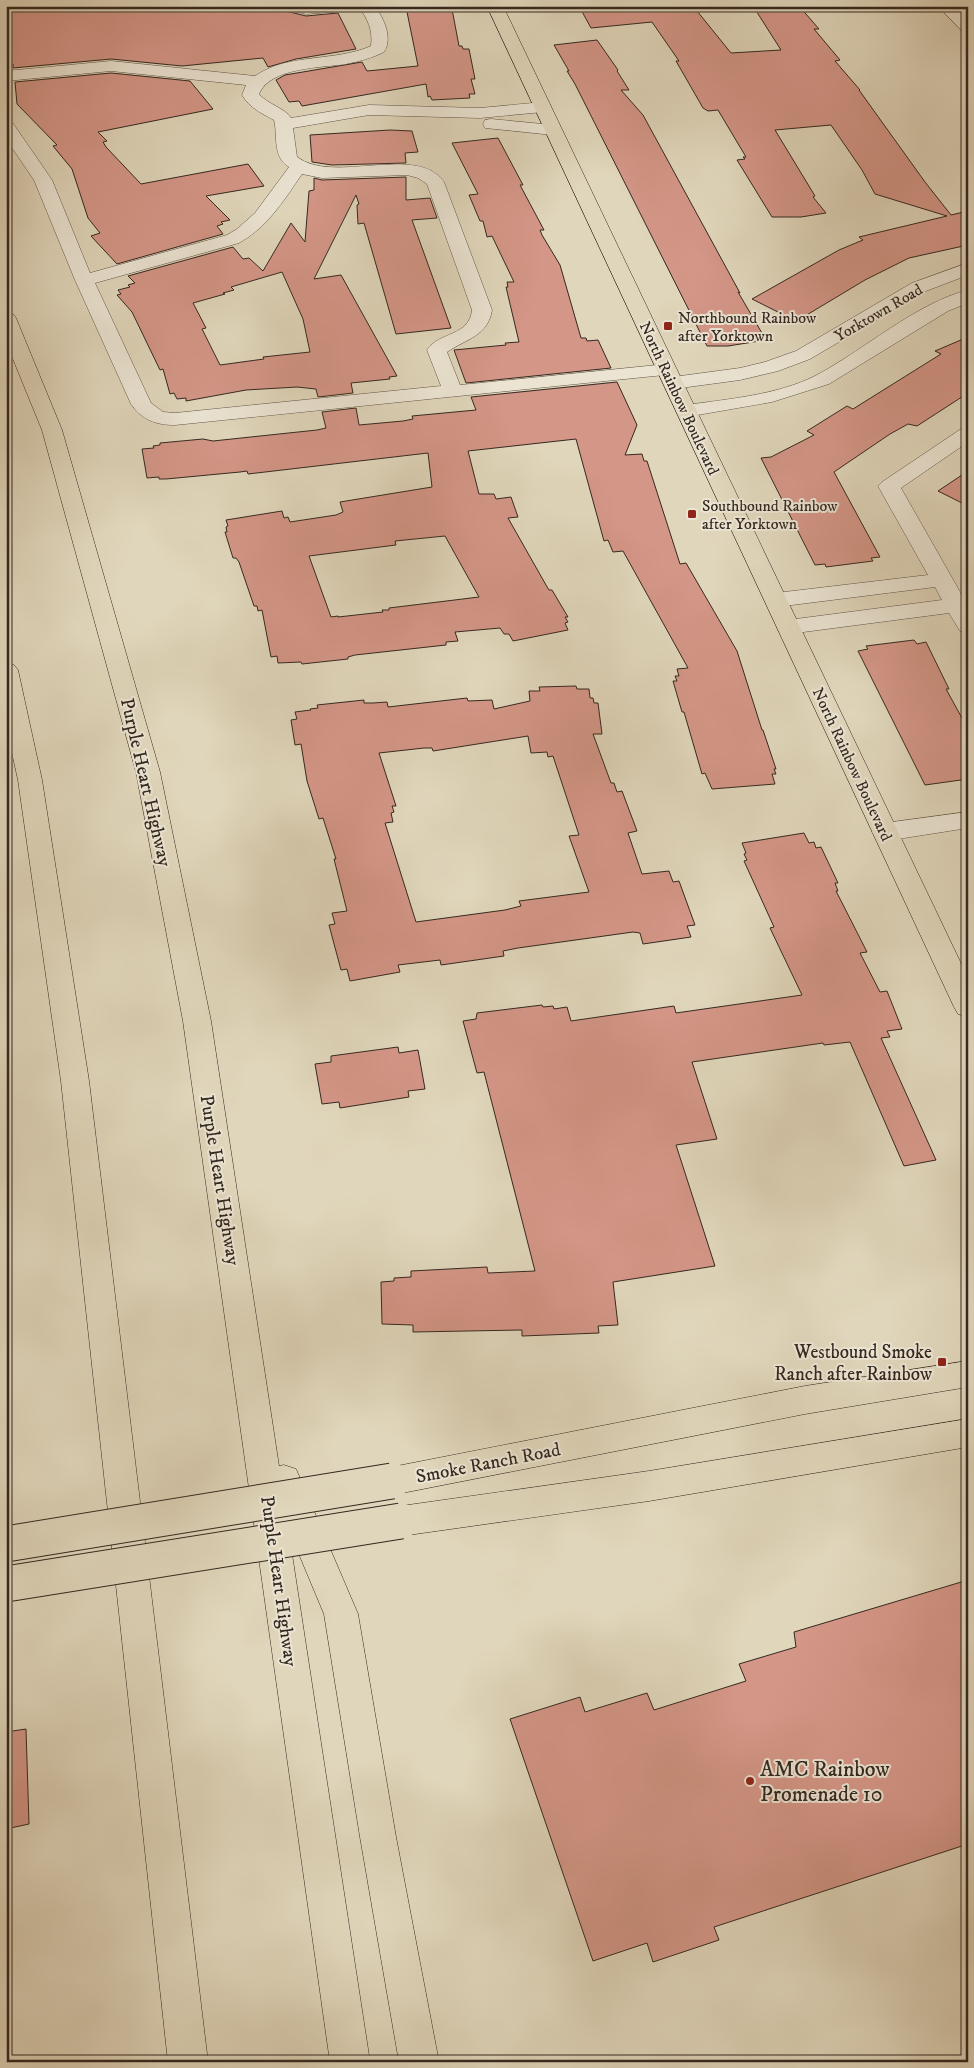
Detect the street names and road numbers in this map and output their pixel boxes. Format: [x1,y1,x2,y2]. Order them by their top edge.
street label: Yorktown Road [831,280,926,346]
street label: North Rainbow Boulevard [635,319,723,478]
street label: North Rainbow Boulevard [808,685,896,844]
street label: Purple Heart Highway [115,696,176,870]
street label: Purple Heart Highway [195,1093,244,1268]
street label: Smoke Ranch Road [414,1438,563,1489]
street label: Purple Heart Highway [255,1494,302,1669]

